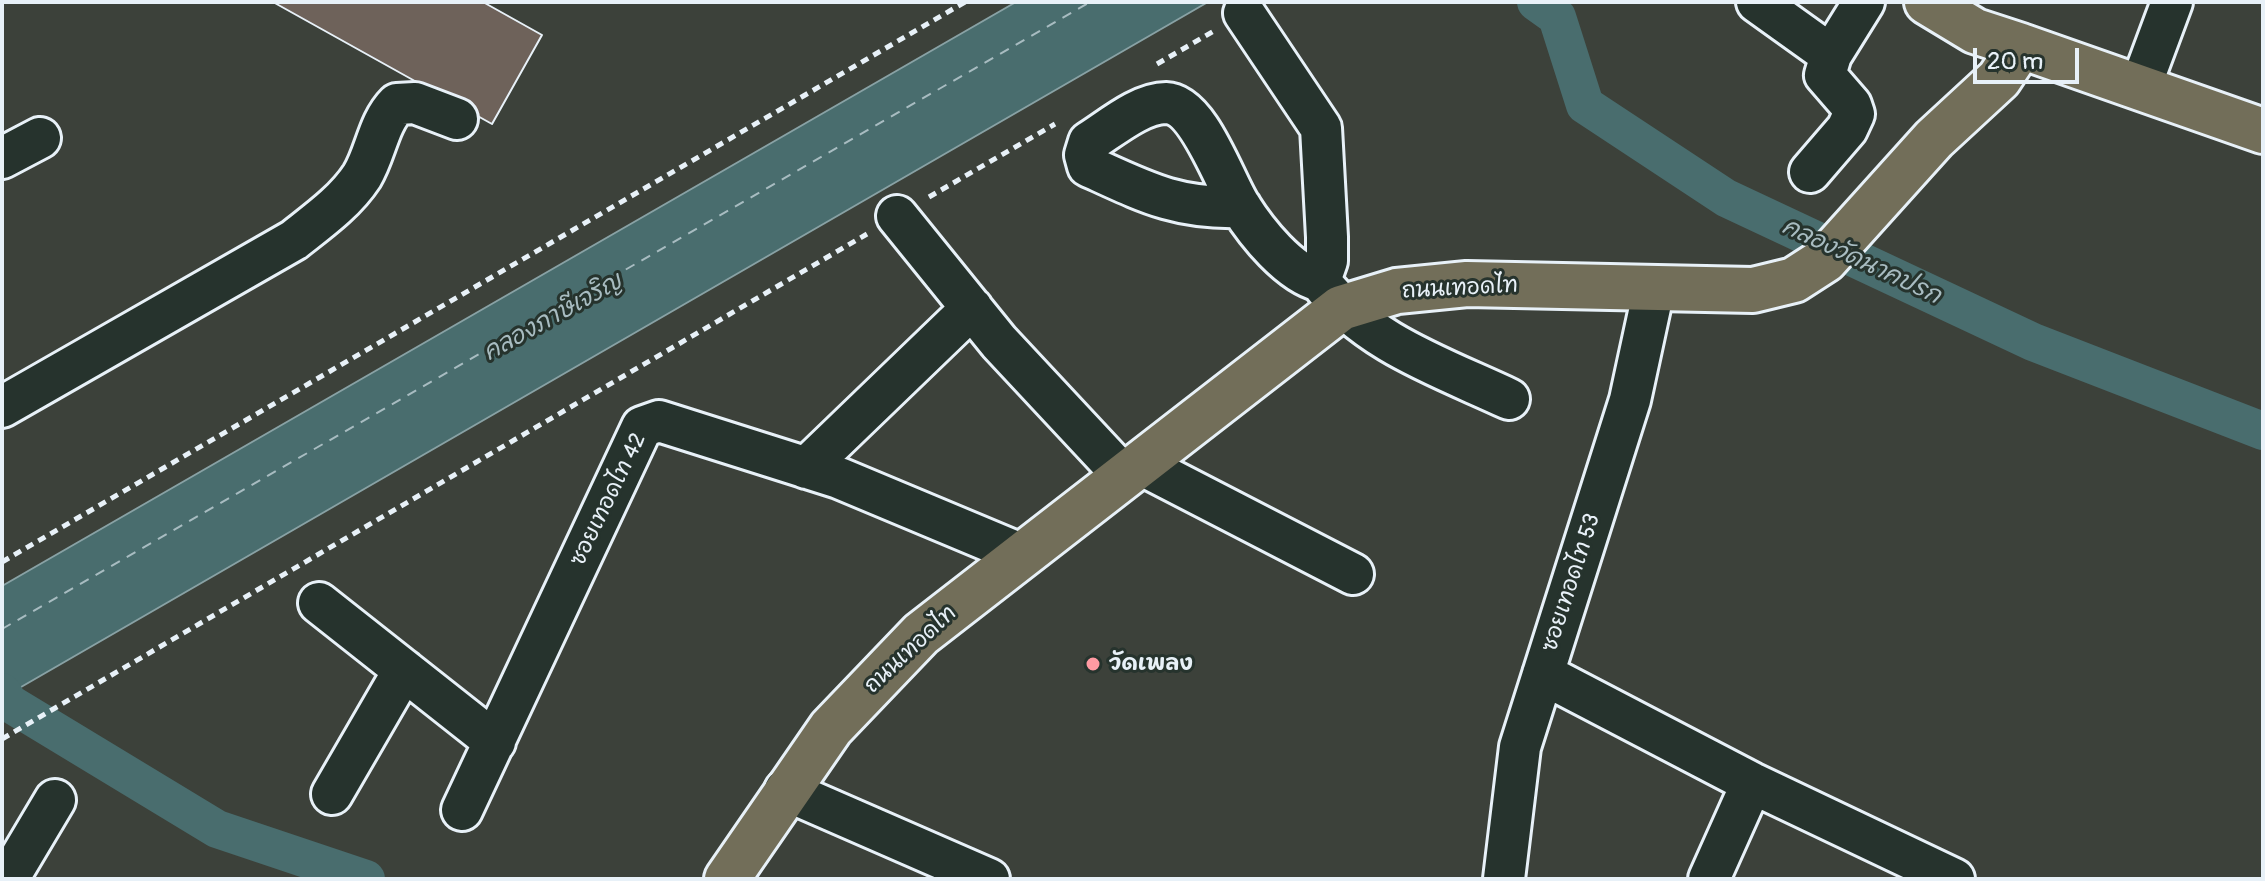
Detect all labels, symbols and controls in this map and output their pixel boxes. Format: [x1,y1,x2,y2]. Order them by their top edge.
scale bar [1977,32,2083,82]
text: 20 m [1987,47,2043,76]
water label: คลองวัดนาคปรก [1777,213,1945,311]
water label: คลองภาษีเจริญ [479,268,627,368]
street label: ถนนเทอดไท [1401,273,1519,305]
street label: ซอยเทอดไท 42 [565,429,653,571]
street label: ซอยเทอดไท 53 [1537,511,1607,655]
street label: ถนนเทอดไท [859,601,963,699]
place label: วัดเพลง [1109,651,1193,677]
marker: วัดเพลง [1084,655,1102,673]

